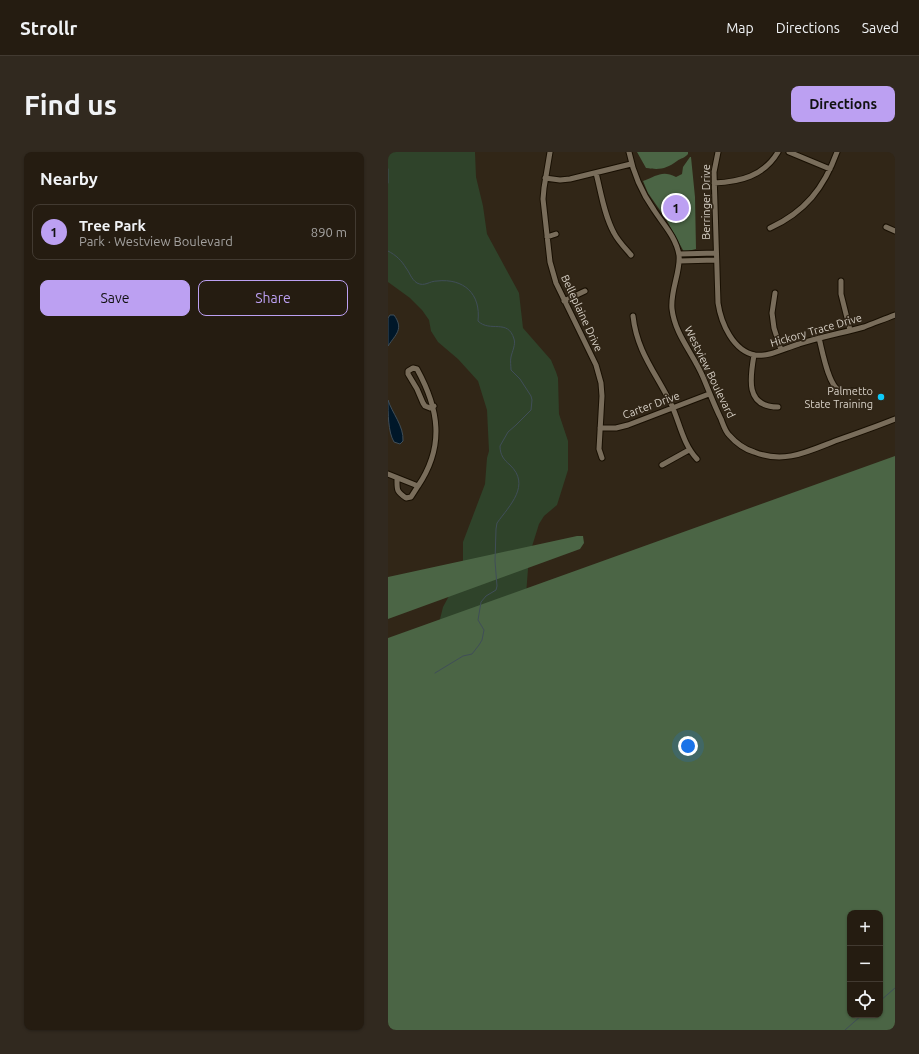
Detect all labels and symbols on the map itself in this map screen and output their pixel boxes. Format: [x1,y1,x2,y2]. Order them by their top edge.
street label: Berringer Drive [700,164,712,240]
pin: 1 [663,193,689,223]
street label: Belleplaine Drive [559,273,605,353]
street label: Hickory Trace Drive [769,311,863,349]
street label: Westview Boulevard [683,324,737,420]
place label: Palmetto State Training [805,385,873,410]
street label: Carter Drive [621,389,681,421]
marker: Palmetto State Training [876,392,886,402]
your location [678,736,698,756]

